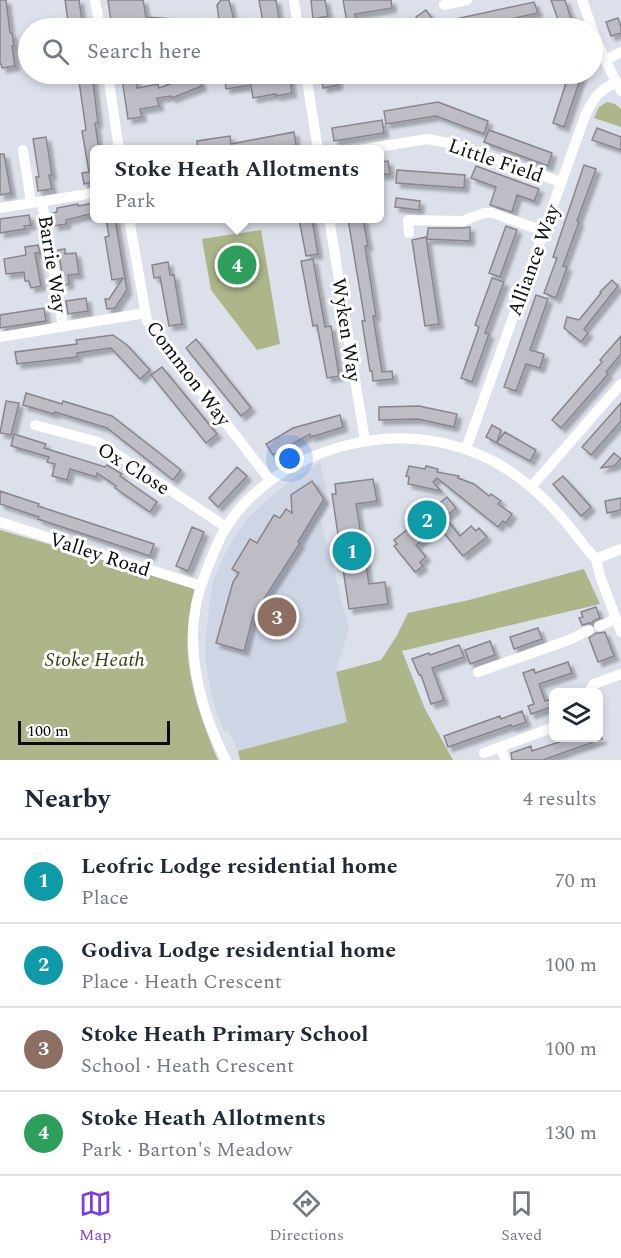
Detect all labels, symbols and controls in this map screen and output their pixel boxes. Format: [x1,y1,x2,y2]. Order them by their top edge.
search box [18,18,603,84]
icon: search [39,35,72,68]
text: Search here [87,35,201,68]
street label: Little Field [444,131,547,191]
popup [90,145,384,223]
text: Stoke Heath Allotments [115,153,359,186]
text: Park [115,186,156,216]
street label: Alliance Way [500,199,569,320]
street label: Barrie Way [30,213,75,316]
pin: 4 [218,242,256,288]
street label: Wyken Way [323,276,369,386]
street label: Common Way [138,314,239,434]
street label: Ox Close [91,435,176,503]
your location [275,444,304,473]
pin: 2 [408,498,446,542]
street label: Valley Road [45,525,154,585]
pin: 1 [332,528,372,574]
pin: 3 [258,594,296,640]
park label: Stoke Heath [45,645,145,675]
map controls [549,688,603,742]
button: layers [549,688,603,742]
scale bar [18,718,170,746]
text: 100 m [27,719,69,743]
text: Nearby [24,779,110,819]
text: 4 results [523,784,597,814]
text: Leofric Lodge residential home [81,850,398,883]
text: 1 [38,866,49,896]
text: 70 m [555,866,597,896]
text: Place [81,883,129,913]
text: Godiva Lodge residential home [81,934,396,967]
text: 2 [38,950,49,980]
text: 100 m [545,950,597,980]
text: Place · Heath Crescent [81,967,282,997]
text: Stoke Heath Primary School [81,1018,368,1051]
text: 3 [38,1034,49,1064]
text: 100 m [545,1034,597,1064]
text: School · Heath Crescent [81,1051,294,1081]
text: Stoke Heath Allotments [81,1102,326,1135]
text: 4 [38,1118,49,1148]
text: 130 m [545,1118,597,1148]
text: Park · Barton's Meadow [81,1135,292,1165]
tab: Map [79,1187,112,1247]
tab: Directions [269,1187,344,1247]
tab: Saved [501,1187,542,1247]

